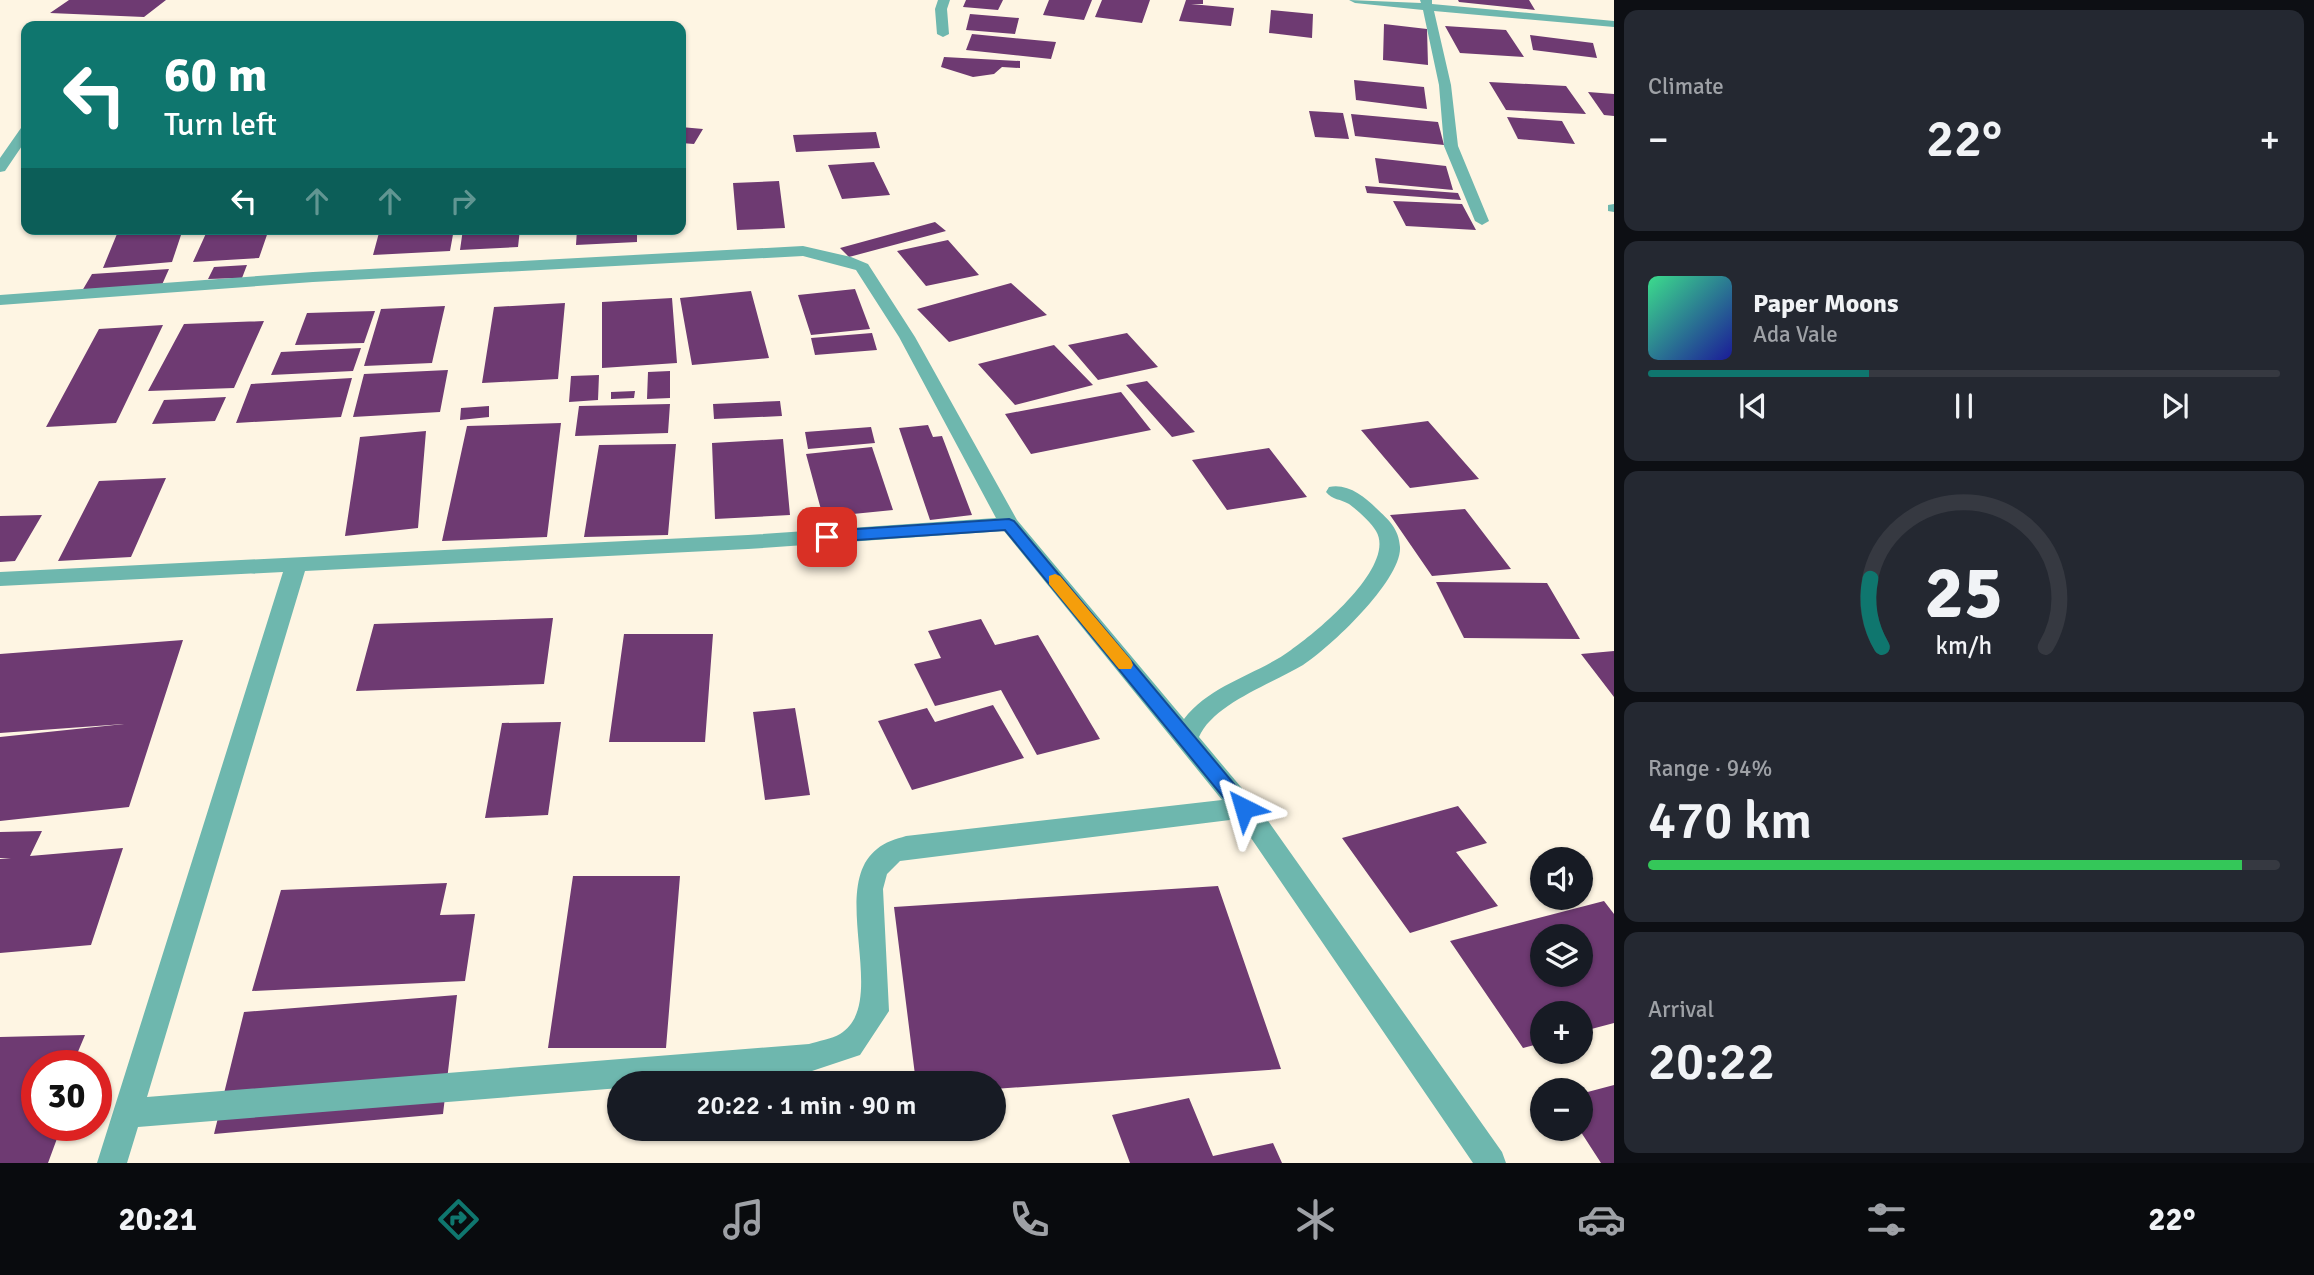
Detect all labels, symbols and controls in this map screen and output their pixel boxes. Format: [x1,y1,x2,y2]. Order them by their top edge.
text: 60 m [164,45,267,105]
icon: left [49,49,140,140]
text: Climate [1648,72,1724,101]
text: Turn left [164,105,277,144]
text: 22° [1926,107,2002,171]
text: − [1648,116,1669,163]
text: + [2259,116,2280,163]
icon: left [225,182,263,220]
icon: ahead [298,182,336,220]
icon: ahead [371,182,409,220]
icon: right [444,182,482,220]
text: Paper Moons [1753,288,1899,320]
text: Ada Vale [1753,320,1838,349]
icon: previous [1734,387,1772,425]
icon: pause [1945,387,1983,425]
icon: next [2156,387,2194,425]
pin [797,507,857,567]
icon: arrive [808,518,846,556]
text: 25 [1925,550,2003,639]
text: km/h [1936,630,1992,661]
text: Range · 94% [1648,754,1772,783]
position arrow [1207,771,1281,845]
text: 470 km [1648,789,1812,853]
map controls [1530,847,1593,1141]
button: sound [1530,847,1593,910]
button: layers [1530,924,1593,987]
text: Arrival [1648,995,1714,1024]
button: + [1530,1001,1593,1064]
text: 20:22 [1648,1030,1775,1094]
speed limit sign: 30 [21,1050,112,1141]
button: − [1530,1078,1593,1141]
text: 20:22 · 1 min · 90 m [697,1090,916,1122]
icon: directions [434,1195,483,1244]
icon: music [719,1195,768,1244]
icon: phone [1005,1195,1054,1244]
icon: climate [1291,1195,1340,1244]
icon: car [1577,1195,1626,1244]
icon: filters [1862,1195,1911,1244]
text: 20:21 [118,1200,197,1239]
text: 22° [2148,1200,2196,1239]

